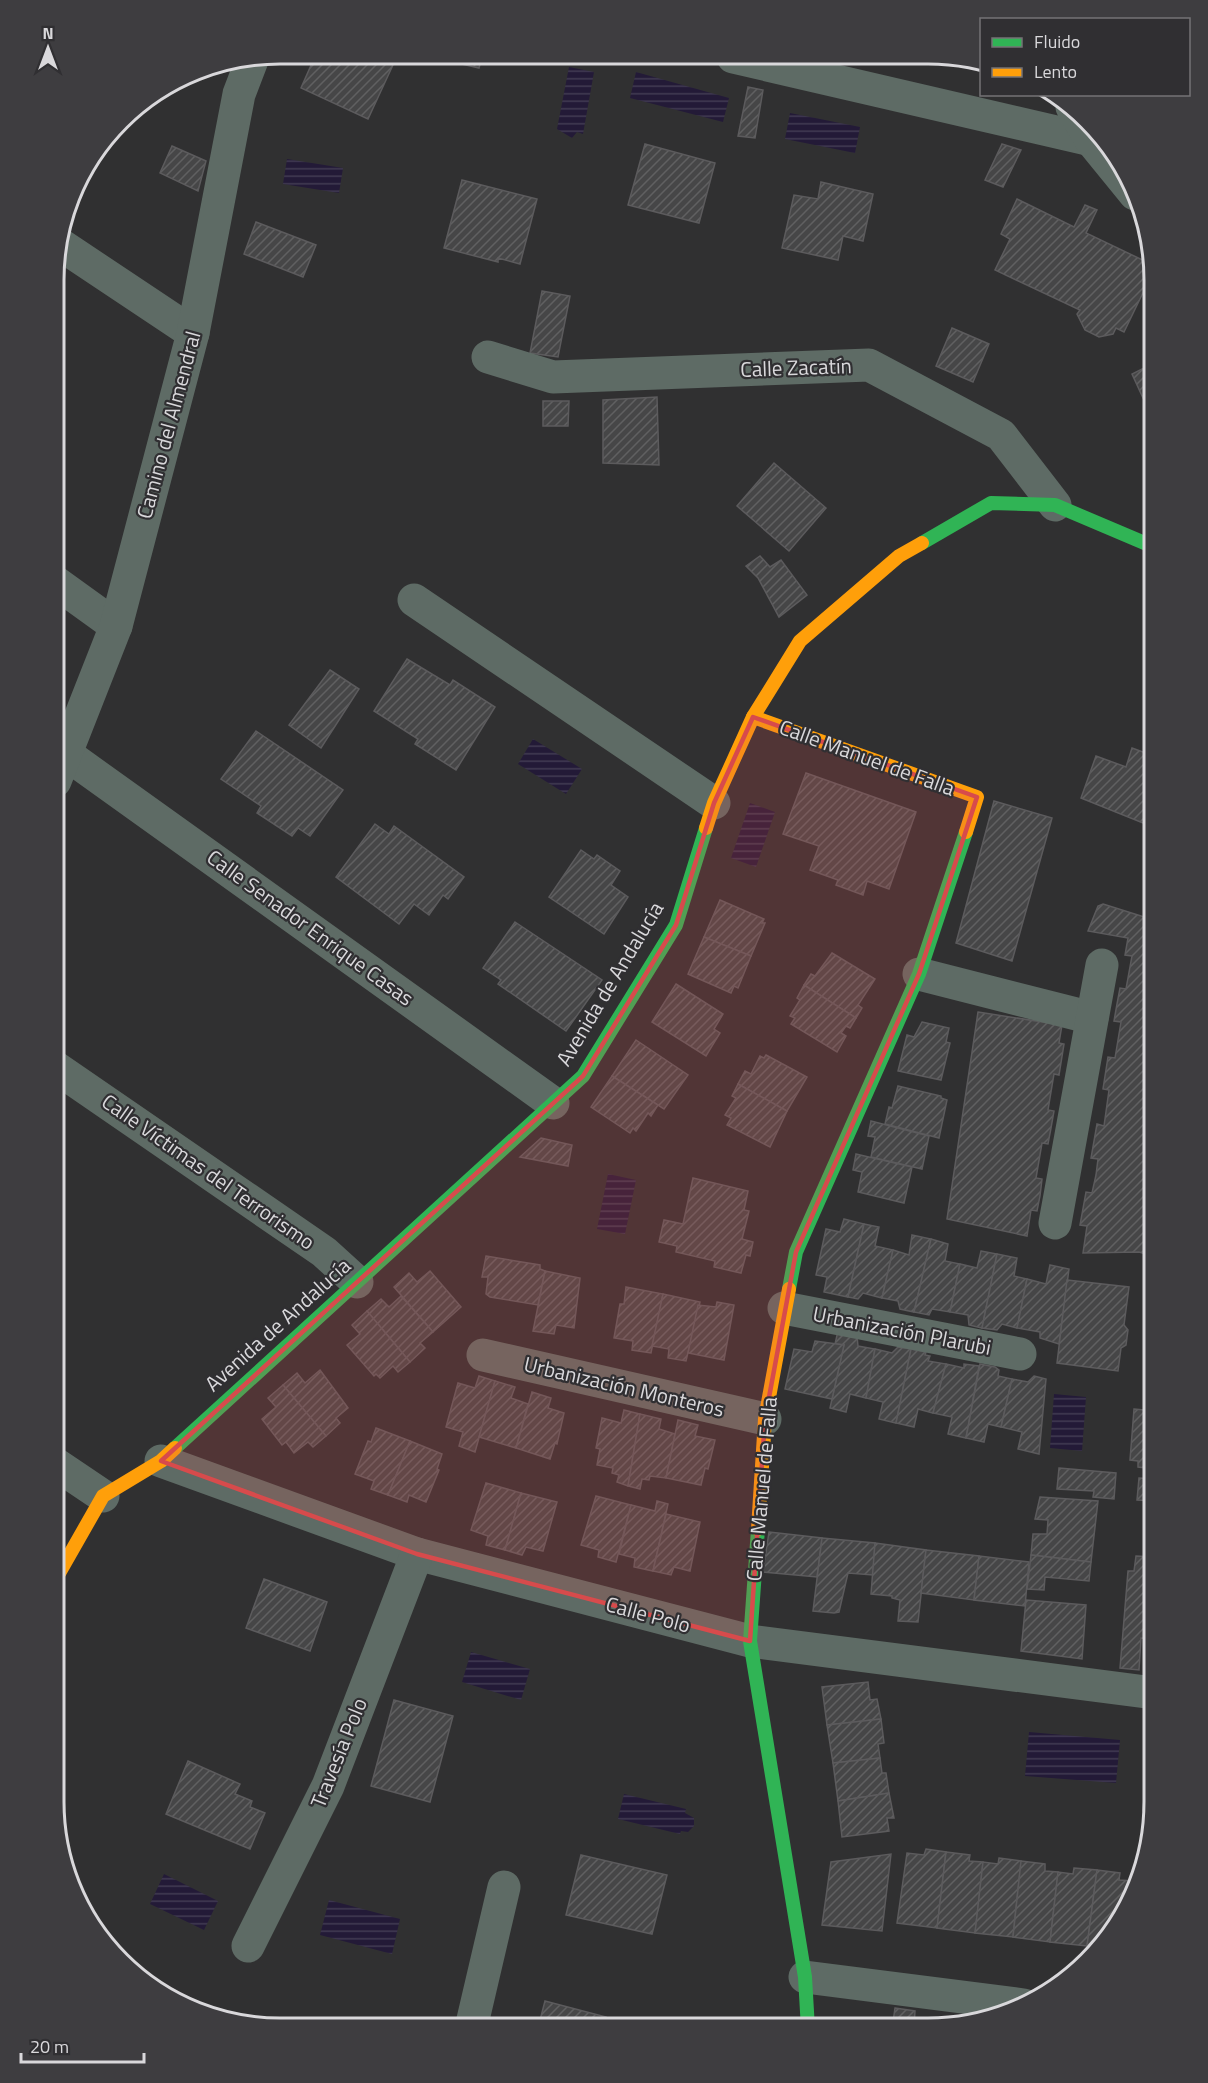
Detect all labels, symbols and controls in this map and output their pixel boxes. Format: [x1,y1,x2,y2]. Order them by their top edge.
north arrow [18,18,78,78]
legend [980,18,1190,96]
text: N [42,21,54,45]
text: Fluido [1034,28,1080,55]
text: Lento [1034,58,1077,85]
street label: Camino del Almendral [128,327,208,522]
street label: Calle Zacatín [740,349,852,385]
street label: Calle Manuel de Falla [775,710,960,804]
street label: Calle Senador Enrique Casas [200,841,421,1013]
street label: Avenida de Andalucía [547,895,671,1072]
street label: Calle Víctimas del Terrorismo [95,1085,322,1257]
street label: Avenida de Andalucía [197,1250,358,1399]
street label: Urbanización Plarubi [810,1297,994,1363]
street label: Urbanización Monteros [521,1347,728,1425]
street label: Calle Manuel de Falla [737,1395,785,1582]
street label: Calle Polo [602,1587,694,1641]
street label: Travesía Polo [301,1693,375,1813]
scale bar [21,2026,144,2064]
text: 20 m [30,2033,69,2060]

